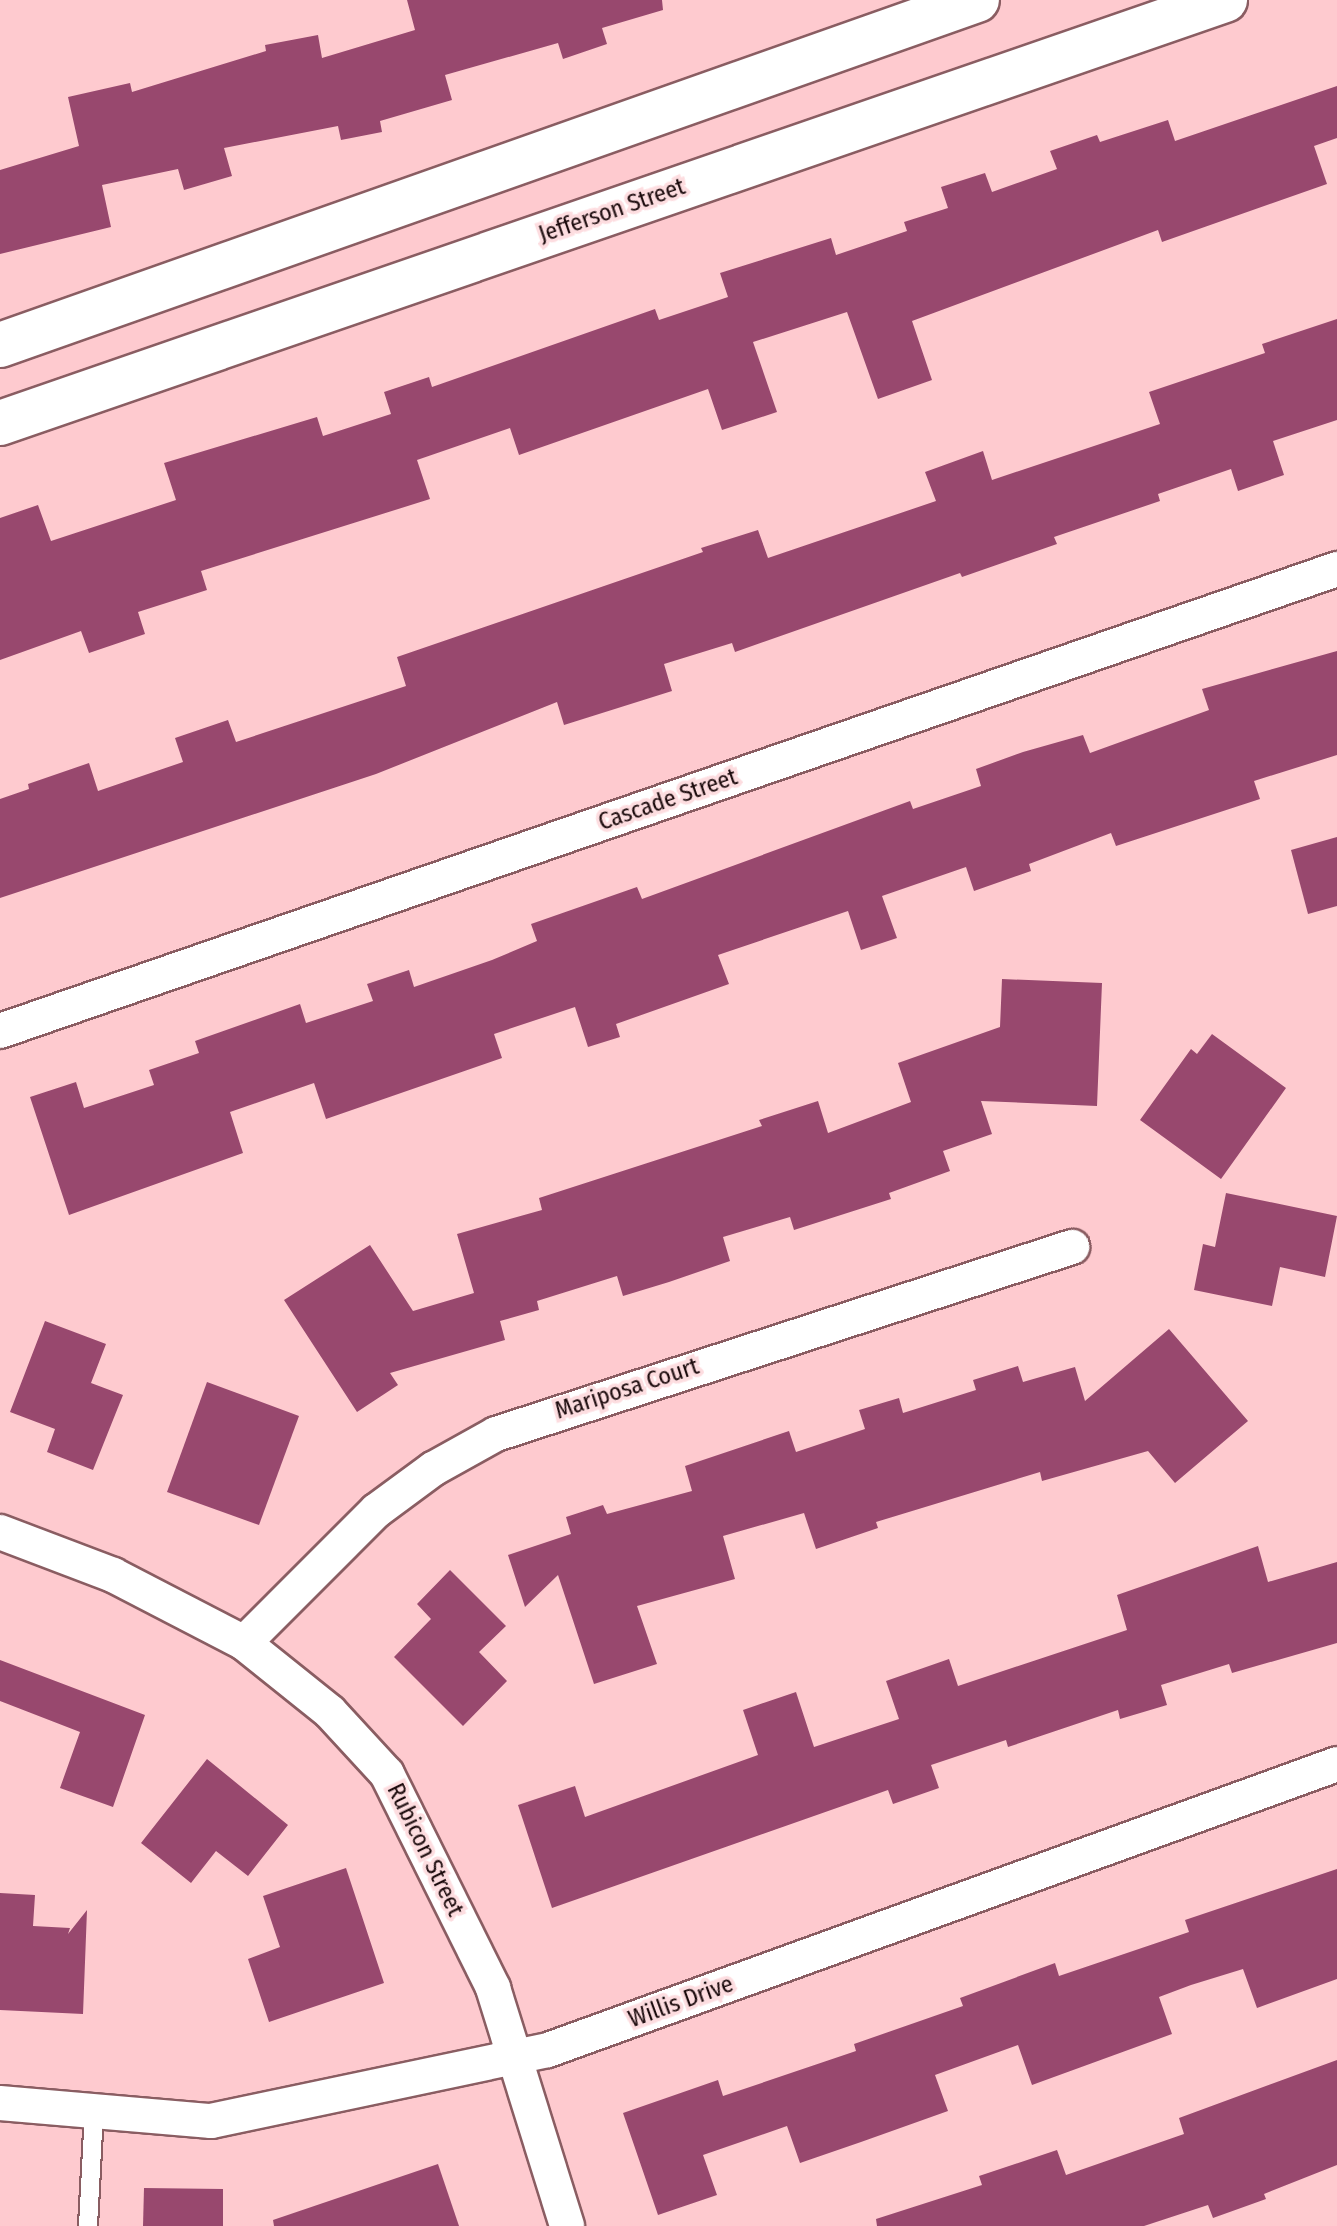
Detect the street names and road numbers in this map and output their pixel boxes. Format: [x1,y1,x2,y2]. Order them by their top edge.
street label: Jefferson Street [535,172,689,250]
street label: Cascade Street [595,763,741,837]
street label: Mariposa Court [552,1352,702,1426]
street label: Rubicon Street [380,1779,470,1921]
street label: Willis Drive [625,1970,737,2034]

